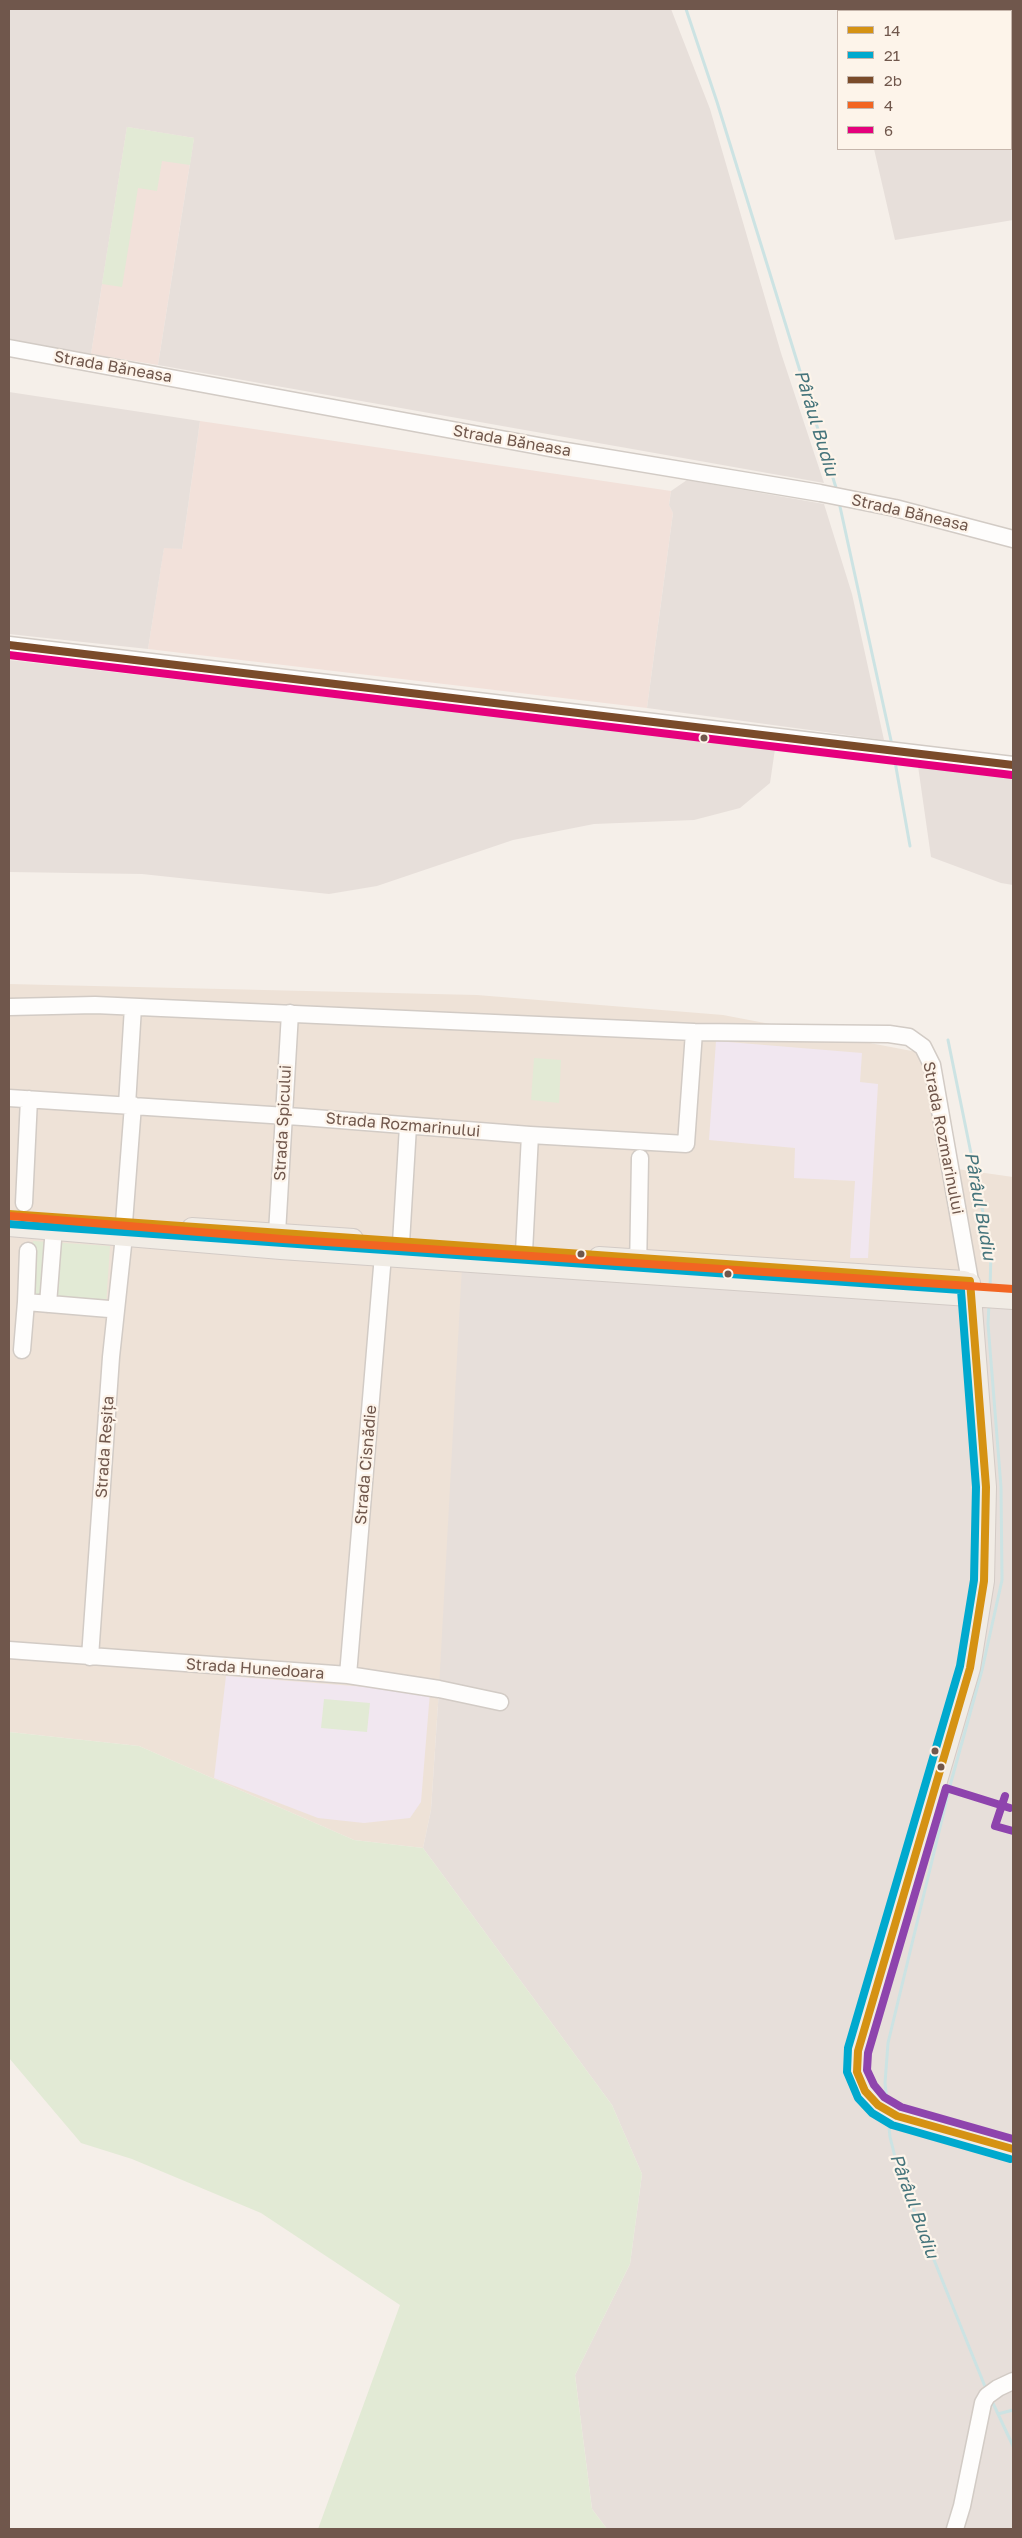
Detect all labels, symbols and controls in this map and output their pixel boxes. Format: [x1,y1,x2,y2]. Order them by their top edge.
legend [837,10,1012,150]
text: 14 [884,21,900,39]
text: 21 [884,46,900,64]
text: 2b [884,71,902,89]
text: 4 [884,96,893,114]
text: 6 [884,121,893,139]
street label: Strada Băneasa [52,347,174,387]
water label: Pârâul Budiu [790,367,842,479]
street label: Strada Băneasa [451,421,573,461]
street label: Strada Băneasa [849,490,971,536]
unlabelled marker [699,733,709,743]
street label: Strada Rozmarinului [919,1060,967,1216]
street label: Strada Spicului [270,1064,296,1182]
street label: Strada Rozmarinului [325,1109,481,1141]
water label: Pârâul Budiu [960,1150,1000,1262]
unlabelled marker [576,1249,586,1259]
unlabelled marker [723,1269,733,1279]
street label: Strada Reșița [92,1395,118,1499]
street label: Strada Cisnădie [351,1404,381,1526]
street label: Strada Hunedoara [185,1655,325,1683]
unlabelled marker [930,1746,940,1756]
unlabelled marker [936,1762,946,1772]
water label: Pârâul Budiu [885,2151,943,2261]

